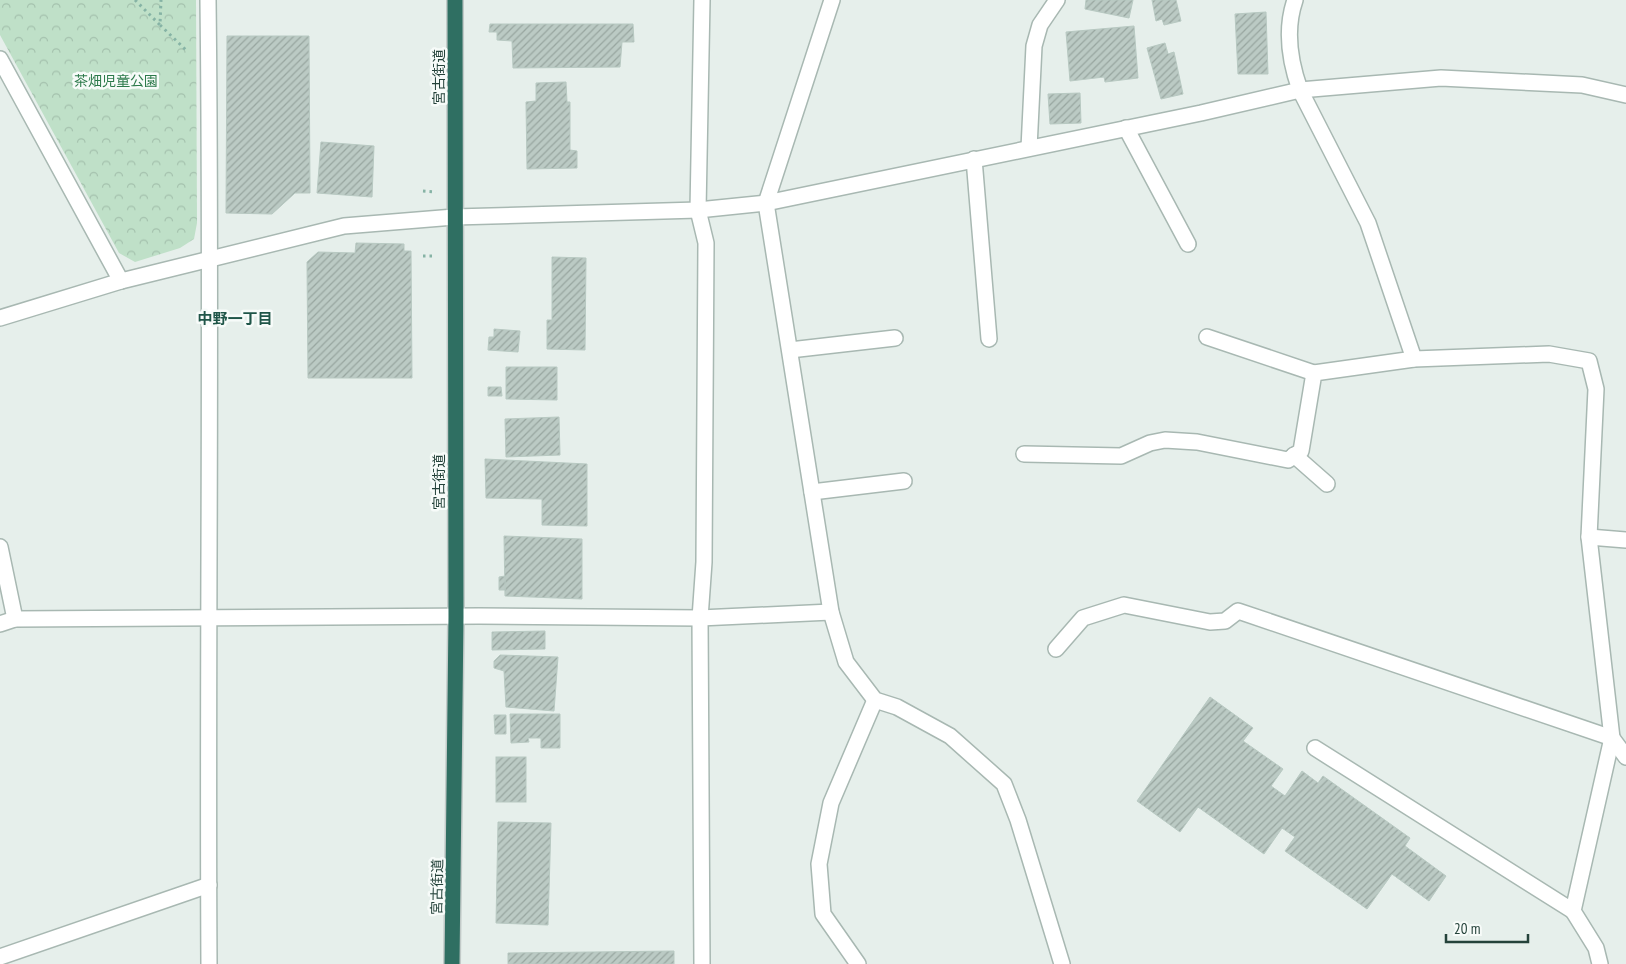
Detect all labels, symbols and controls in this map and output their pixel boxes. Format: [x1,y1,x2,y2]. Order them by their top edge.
street label: 宮古街道 [430,49,448,105]
park label: 茶畑児童公園 [74,72,158,90]
district label: 中野一丁目 [197,309,273,328]
street label: 宮古街道 [430,454,448,510]
street label: 宮古街道 [428,859,446,915]
scale bar [1446,912,1528,944]
text: 20 m [1454,919,1480,938]

